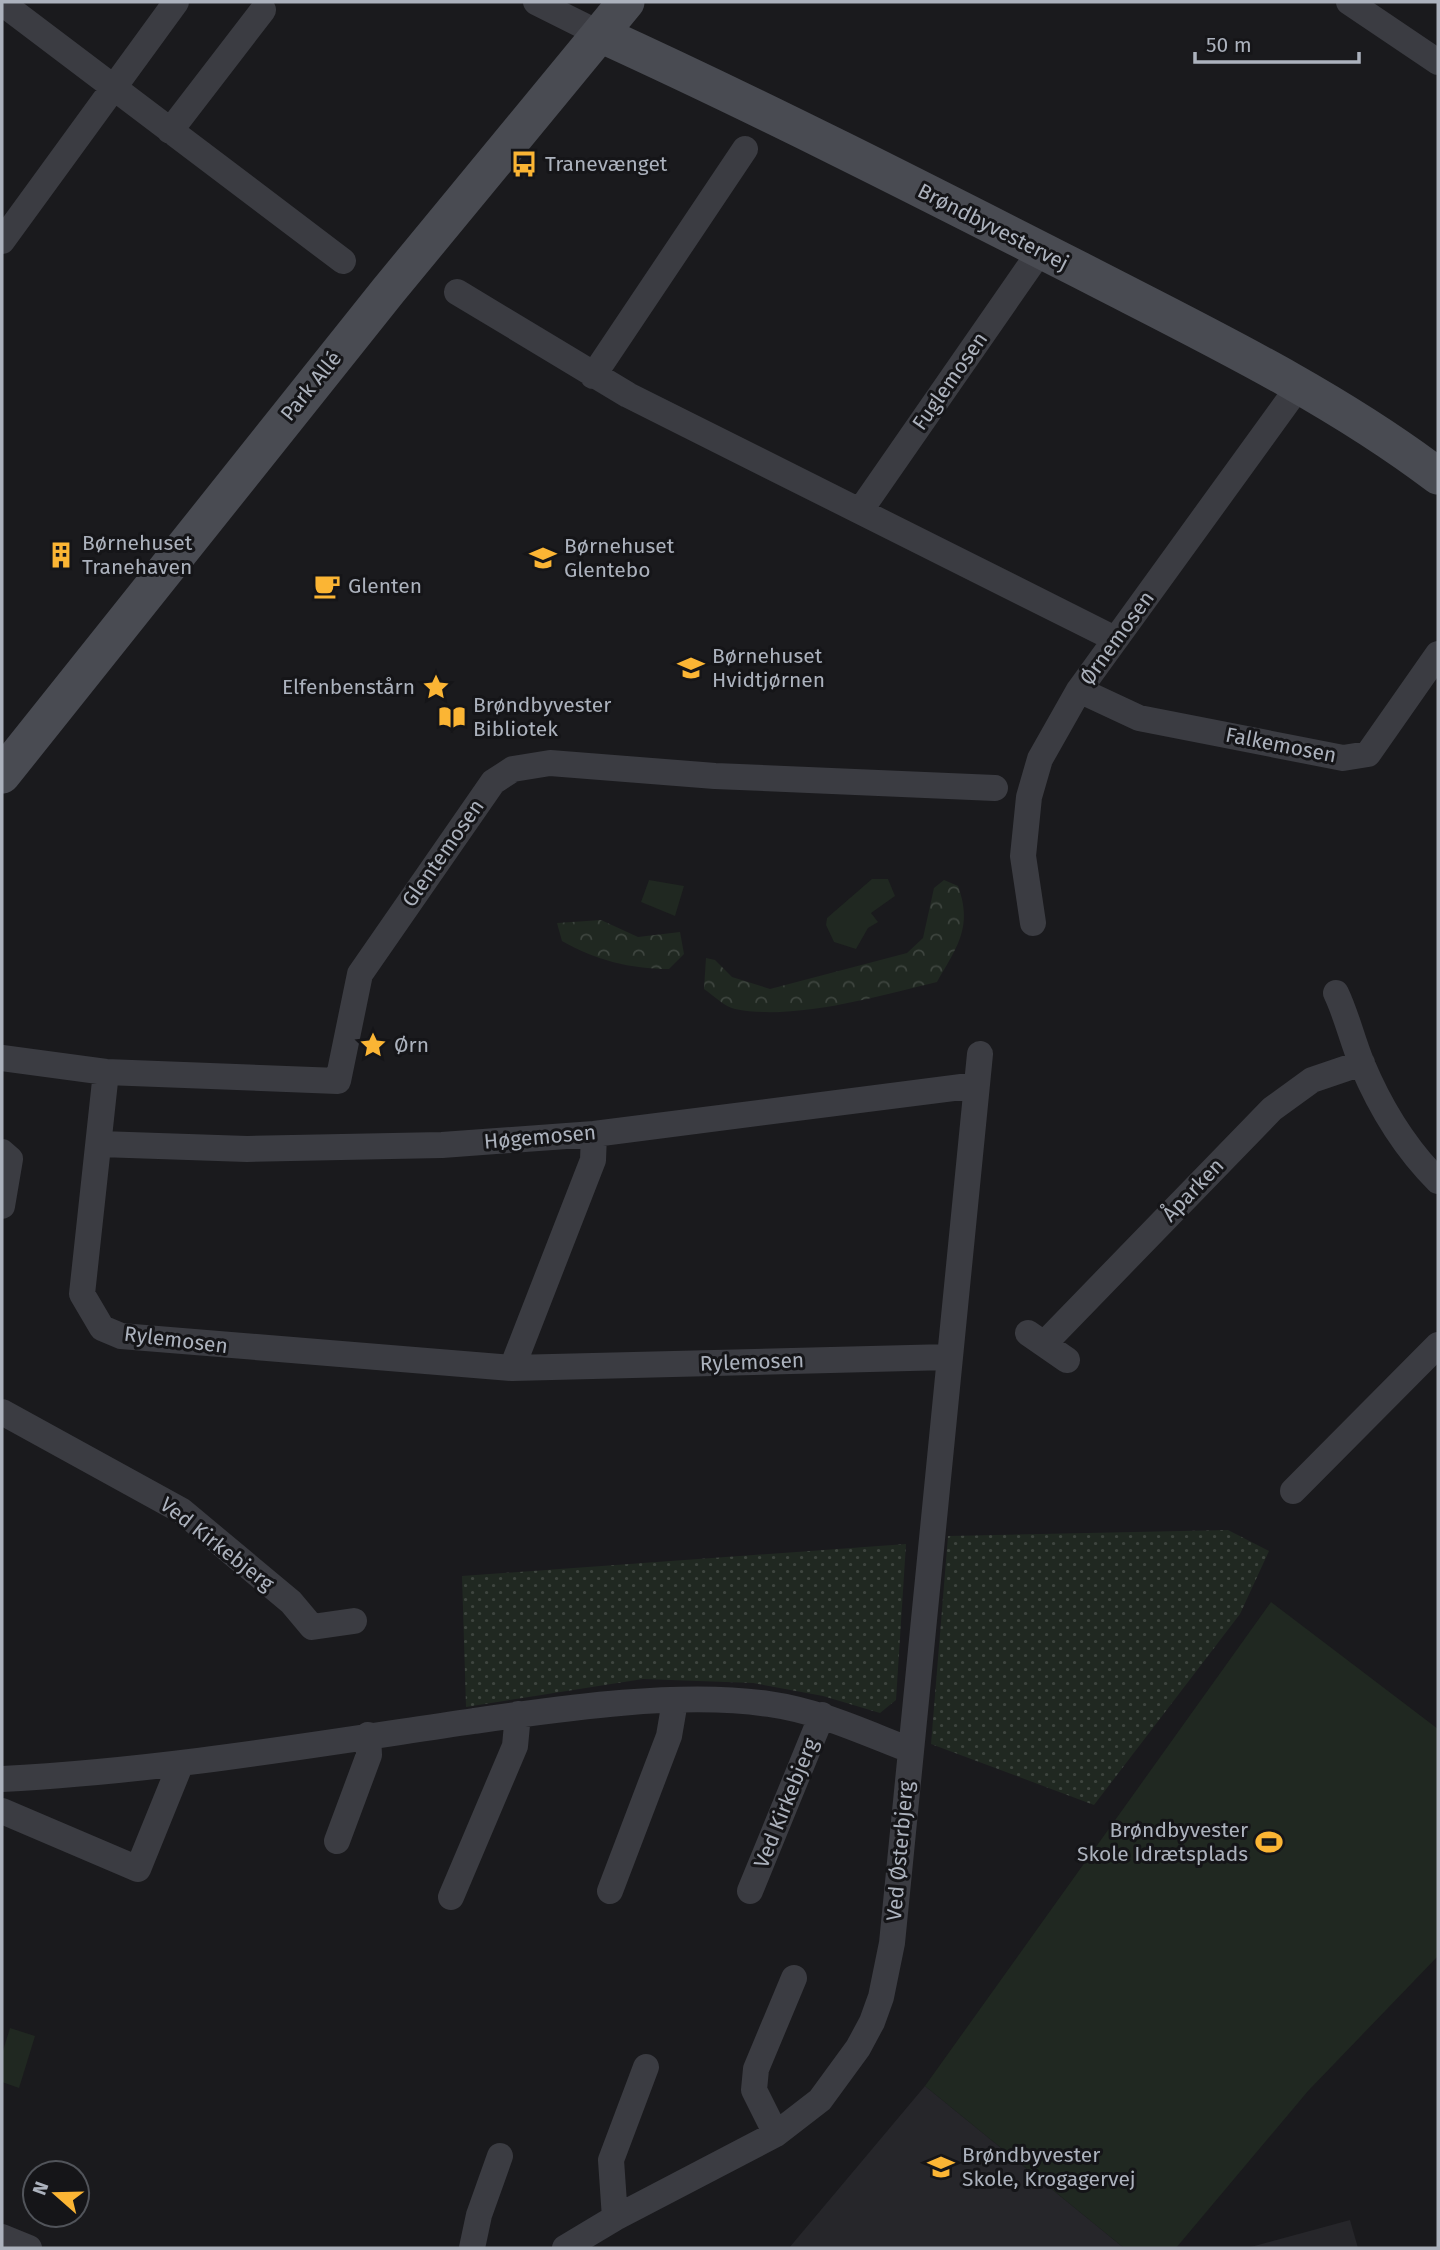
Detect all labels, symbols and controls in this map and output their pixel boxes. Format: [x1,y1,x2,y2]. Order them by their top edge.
scale bar [1195,21,1360,65]
text: 50 m [1206,32,1252,58]
bus stop icon: Tranevænget [509,149,539,179]
place label: Tranevænget [545,151,668,177]
street label: Brøndbyvestervej [913,178,1073,276]
street label: Fuglemosen [907,327,993,435]
street label: Park Allé [275,346,347,426]
place label: Børnehuset Tranehaven [82,530,193,580]
place label: Børnehuset Glentebo [564,533,675,583]
building icon: Børnehuset Tranehaven [46,540,76,570]
school or university icon: Børnehuset Glentebo [528,543,558,573]
cafe icon: Glenten [312,571,342,601]
place label: Glenten [348,573,422,599]
street label: Ørnemosen [1074,586,1160,690]
place label: Børnehuset Hvidtjørnen [712,643,825,693]
school or university icon: Børnehuset Hvidtjørnen [676,653,706,683]
place icon: Elfenbenstårn [421,672,451,702]
place label: Elfenbenstårn [282,674,415,700]
place label: Brøndbyvester Bibliotek [473,692,611,742]
library icon: Brøndbyvester Bibliotek [437,702,467,732]
street label: Falkemosen [1223,722,1339,768]
street label: Glentemosen [396,794,490,912]
place icon: Ørn [358,1030,388,1060]
place label: Ørn [394,1032,429,1058]
street label: Høgemosen [483,1119,597,1155]
street label: Åparken [1157,1153,1229,1227]
street label: Rylemosen [123,1321,229,1359]
street label: Rylemosen [699,1347,805,1377]
street label: Ved Kirkebjerg [155,1491,279,1597]
street label: Ved Kirkebjerg [748,1734,824,1872]
street label: Ved Østerbjerg [881,1780,919,1922]
place label: Brøndbyvester Skole Idrætsplads [1077,1817,1248,1867]
sports icon: Brøndbyvester Skole Idrætsplads [1254,1827,1284,1857]
place label: Brøndbyvester Skole, Krogagervej [962,2142,1136,2192]
school or university icon: Brøndbyvester Skole, Krogagervej [926,2152,956,2182]
north arrow [21,2159,91,2229]
text: N [28,2178,53,2198]

